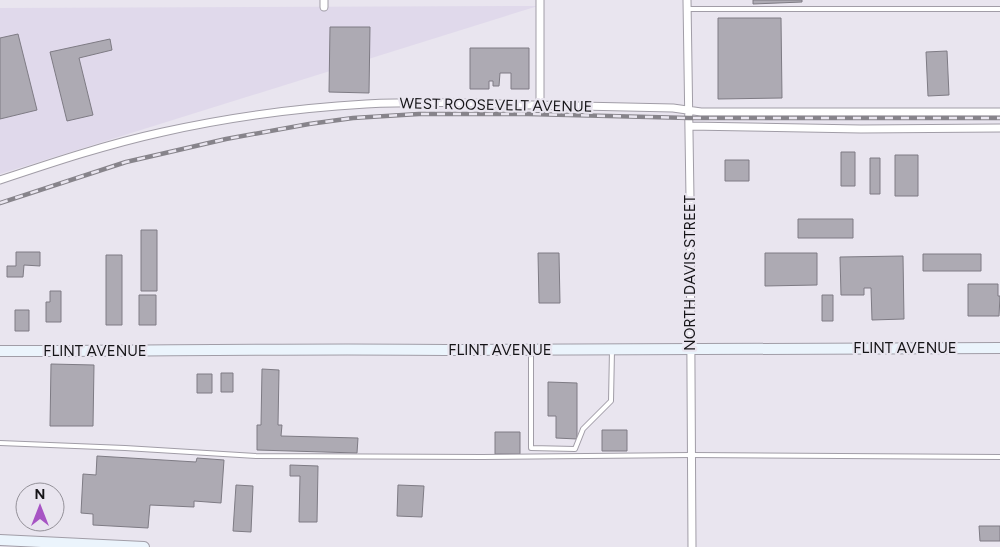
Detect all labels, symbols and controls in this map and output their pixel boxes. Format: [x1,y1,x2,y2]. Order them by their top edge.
street label: WEST ROOSEVELT AVENUE [399,94,593,116]
street label: NORTH DAVIS STREET [681,194,699,351]
street label: FLINT AVENUE [853,339,957,357]
street label: FLINT AVENUE [448,341,552,359]
street label: FLINT AVENUE [43,342,147,360]
north arrow [15,482,65,532]
text: N [35,486,45,503]

